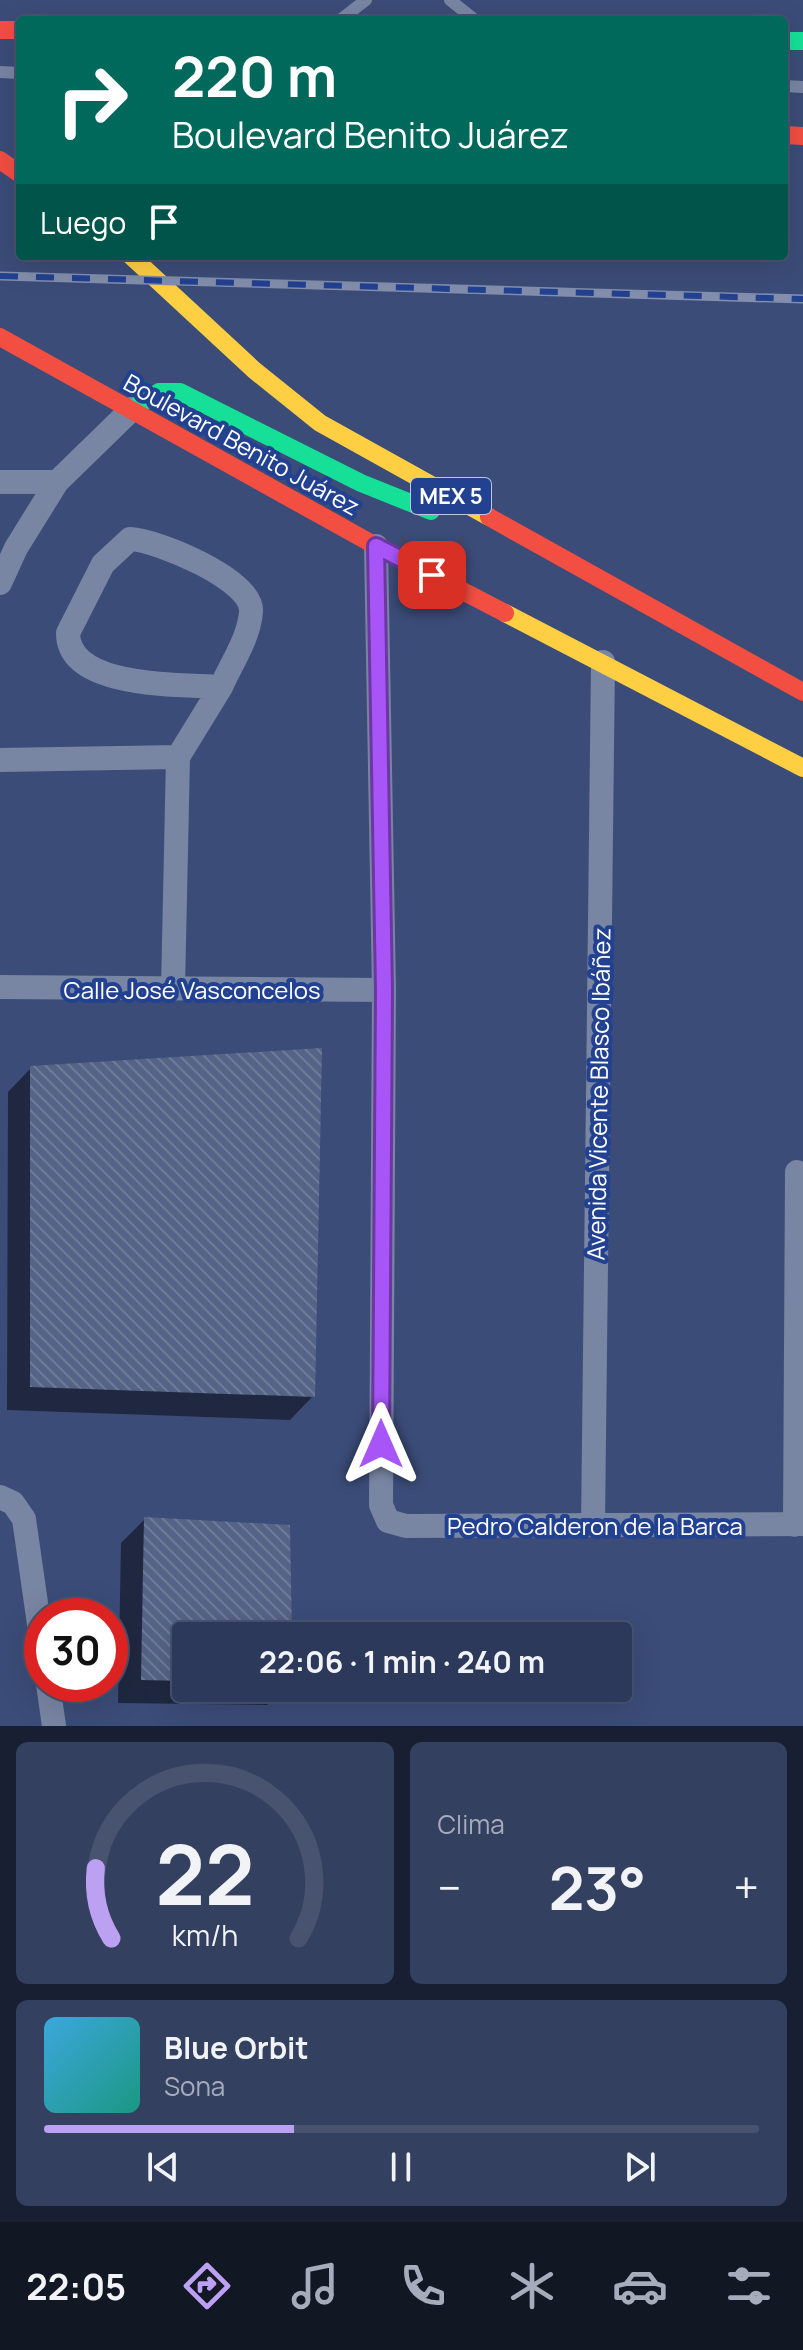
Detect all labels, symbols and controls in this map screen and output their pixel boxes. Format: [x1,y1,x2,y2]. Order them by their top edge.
text: 220 m [172,37,337,114]
icon: right [40,48,144,152]
text: Boulevard Benito Juárez [172,110,569,159]
icon: arrive [142,200,186,244]
text: Luego [40,202,126,243]
street label: Boulevard Benito Juárez [118,365,366,523]
road number: MEX 5 [411,478,491,514]
pin [398,541,466,609]
icon: arrive [410,553,454,597]
street label: Avenida Vicente Blasco Ibáñez [579,927,617,1261]
street label: Calle José Vasconcelos [63,973,321,1006]
position arrow [339,1402,423,1486]
street label: Pedro Calderon de la Barca [447,1509,743,1542]
speed limit sign: 30 [24,1598,128,1702]
text: 22:06 · 1 min · 240 m [259,1641,545,1682]
text: Clima [438,1806,505,1842]
text: 22 [155,1816,254,1930]
text: 23° [549,1846,646,1928]
text: − [438,1857,461,1917]
text: + [734,1857,759,1917]
text: km/h [172,1916,238,1955]
text: Blue Orbit [164,2027,309,2068]
text: Sona [164,2068,225,2104]
icon: previous [141,2145,185,2189]
icon: pause [379,2145,423,2189]
icon: next [618,2145,662,2189]
icon: directions [179,2258,235,2314]
icon: music [287,2258,343,2314]
icon: phone [395,2258,451,2314]
icon: climate [504,2258,560,2314]
icon: car [612,2258,668,2314]
icon: filters [721,2258,777,2314]
text: 22:05 [26,2262,126,2311]

